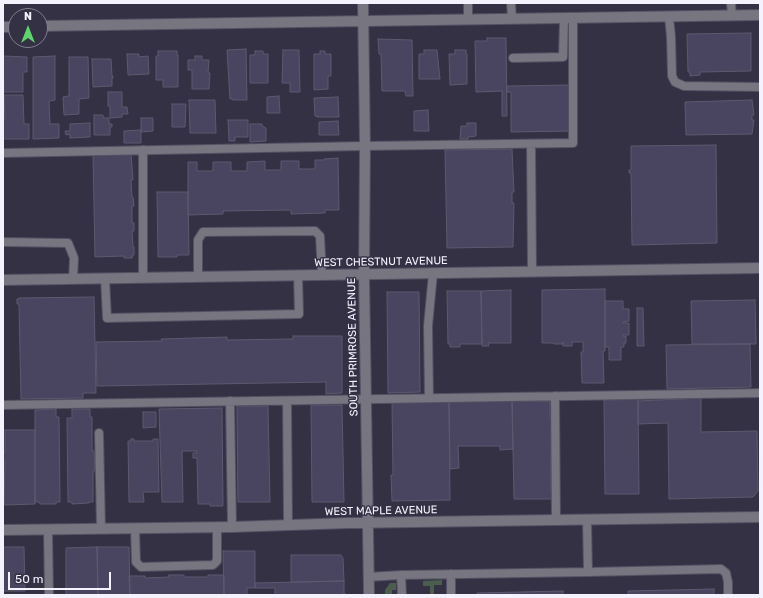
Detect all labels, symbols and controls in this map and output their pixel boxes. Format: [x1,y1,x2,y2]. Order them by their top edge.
north arrow [8,8,48,48]
text: N [24,10,32,23]
street label: WEST CHESTNUT AVENUE [314,254,448,270]
street label: SOUTH PRIMROSE AVENUE [345,278,361,416]
street label: WEST MAPLE AVENUE [325,503,437,519]
scale bar [10,564,113,590]
text: 50 m [15,572,43,586]

